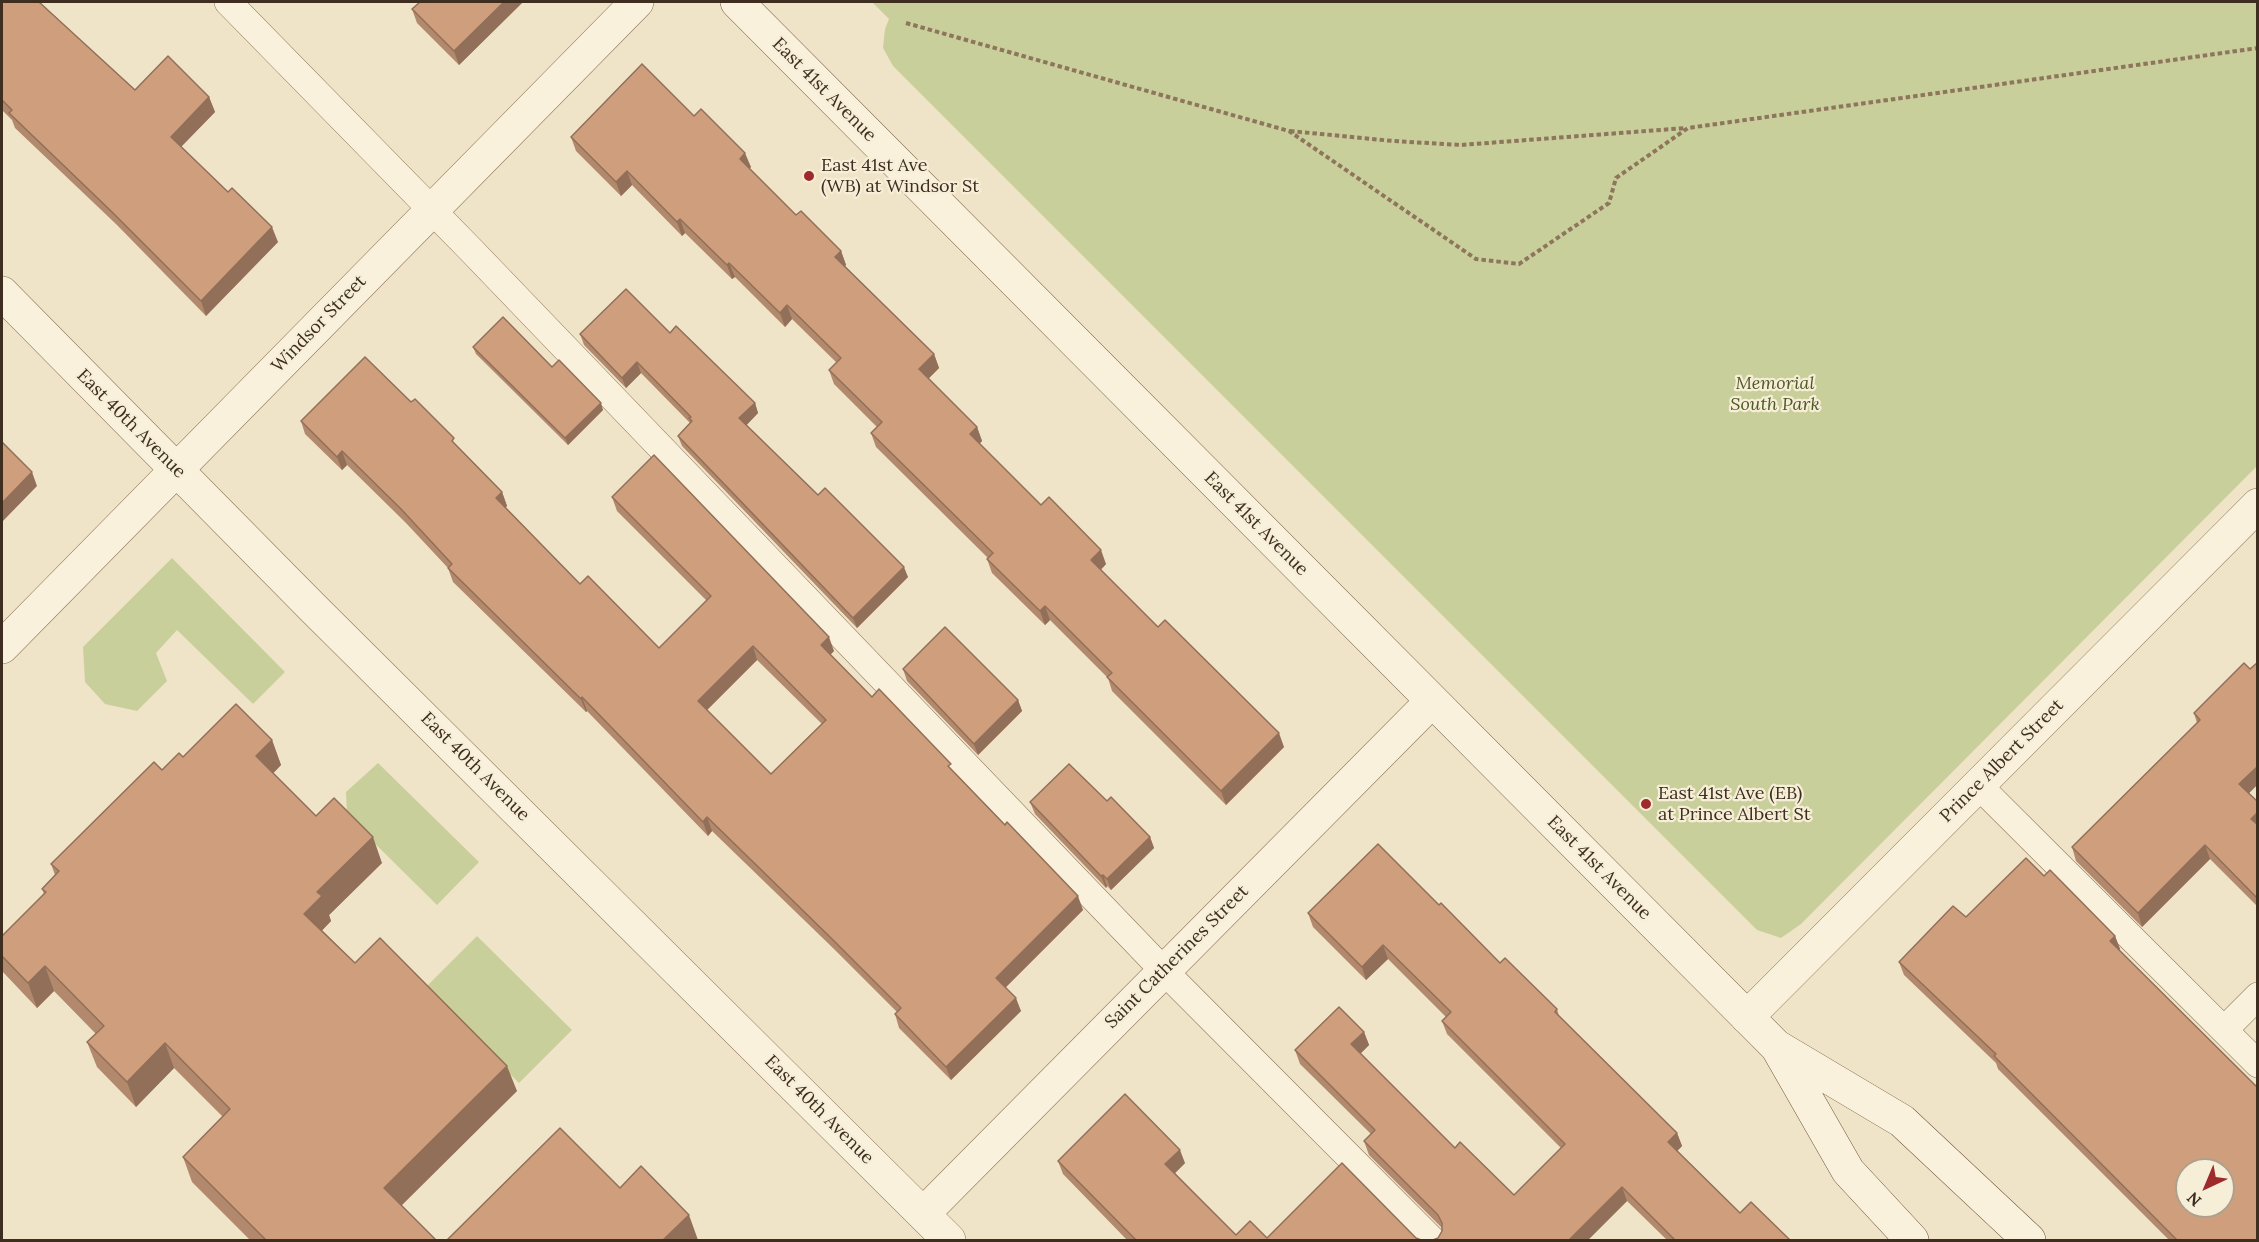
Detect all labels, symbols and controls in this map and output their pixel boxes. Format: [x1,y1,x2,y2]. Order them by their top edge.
street label: East 41st Avenue [768,34,880,146]
place label: East 41st Ave (WB) at Windsor St [821,155,979,198]
marker: East 41st Ave (WB) at Windsor St [802,169,816,183]
street label: Windsor Street [267,271,371,377]
street label: East 40th Avenue [72,365,190,483]
park label: Memorial South Park [1730,373,1820,416]
street label: East 41st Avenue [1200,468,1312,580]
street label: Prince Albert Street [1936,695,2068,827]
street label: East 40th Avenue [416,708,534,826]
place label: East 41st Ave (EB) at Prince Albert St [1658,783,1811,826]
marker: East 41st Ave (EB) at Prince Albert St [1639,797,1653,811]
street label: East 41st Avenue [1543,812,1655,924]
street label: Saint Catherines Street [1101,881,1253,1033]
street label: East 40th Avenue [760,1051,878,1169]
north arrow [2175,1158,2235,1218]
text: N [2182,1188,2205,1211]

